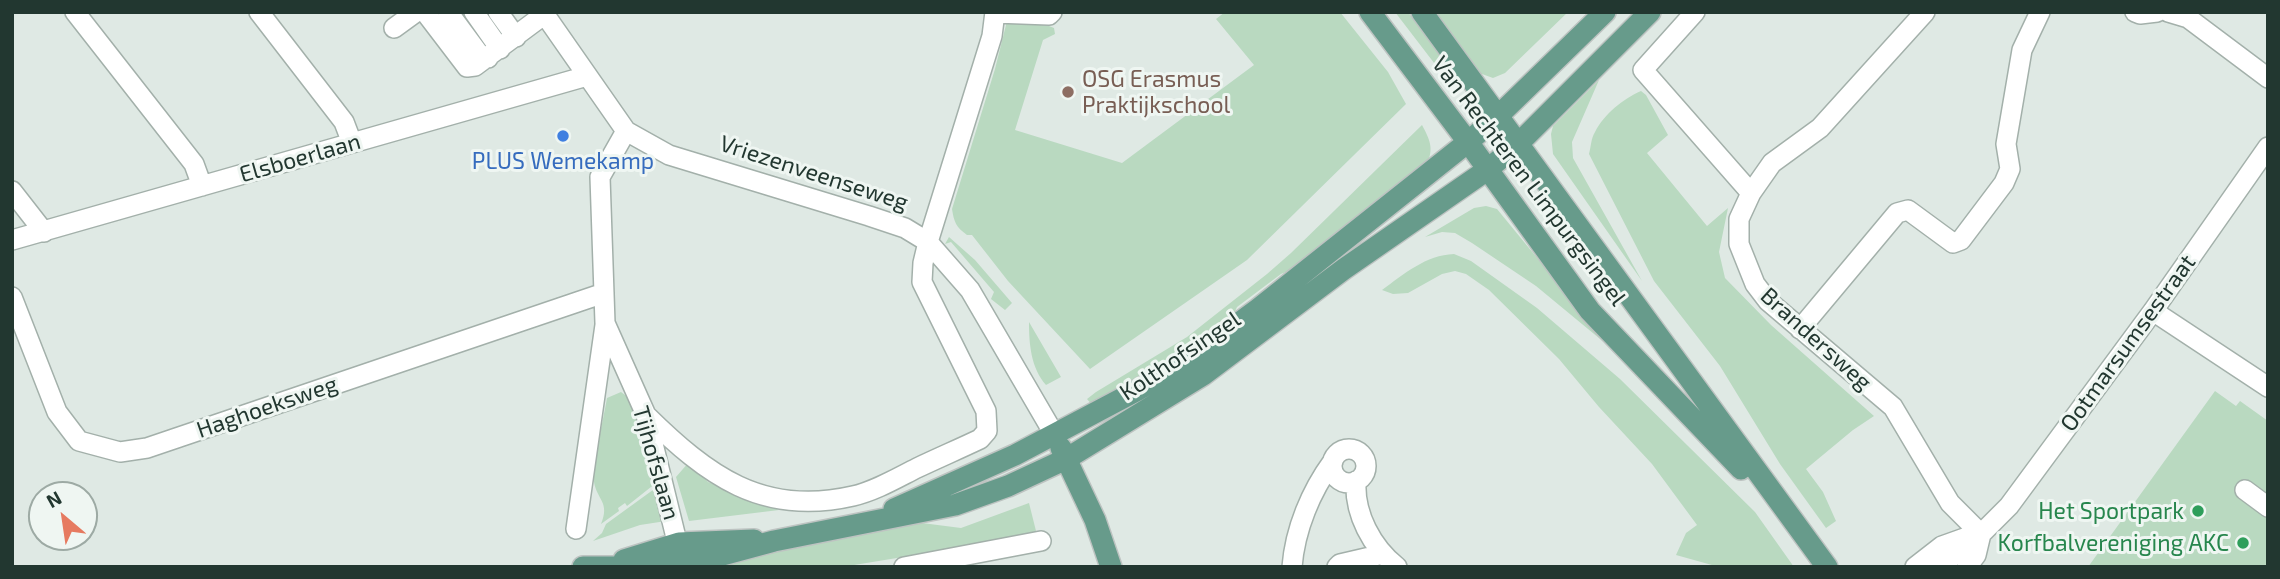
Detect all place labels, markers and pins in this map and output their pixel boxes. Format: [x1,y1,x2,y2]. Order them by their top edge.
place label: OSG Erasmus Praktijkschool [1082,65,1230,119]
marker: OSG Erasmus Praktijkschool [1060,84,1076,100]
marker: PLUS Wemekamp [555,128,571,144]
place label: PLUS Wemekamp [472,147,654,175]
place label: Het Sportpark [2038,497,2184,525]
marker: Het Sportpark [2190,503,2206,519]
place label: Korfbalvereniging AKC [1998,529,2229,557]
marker: Korfbalvereniging AKC [2235,535,2251,551]

